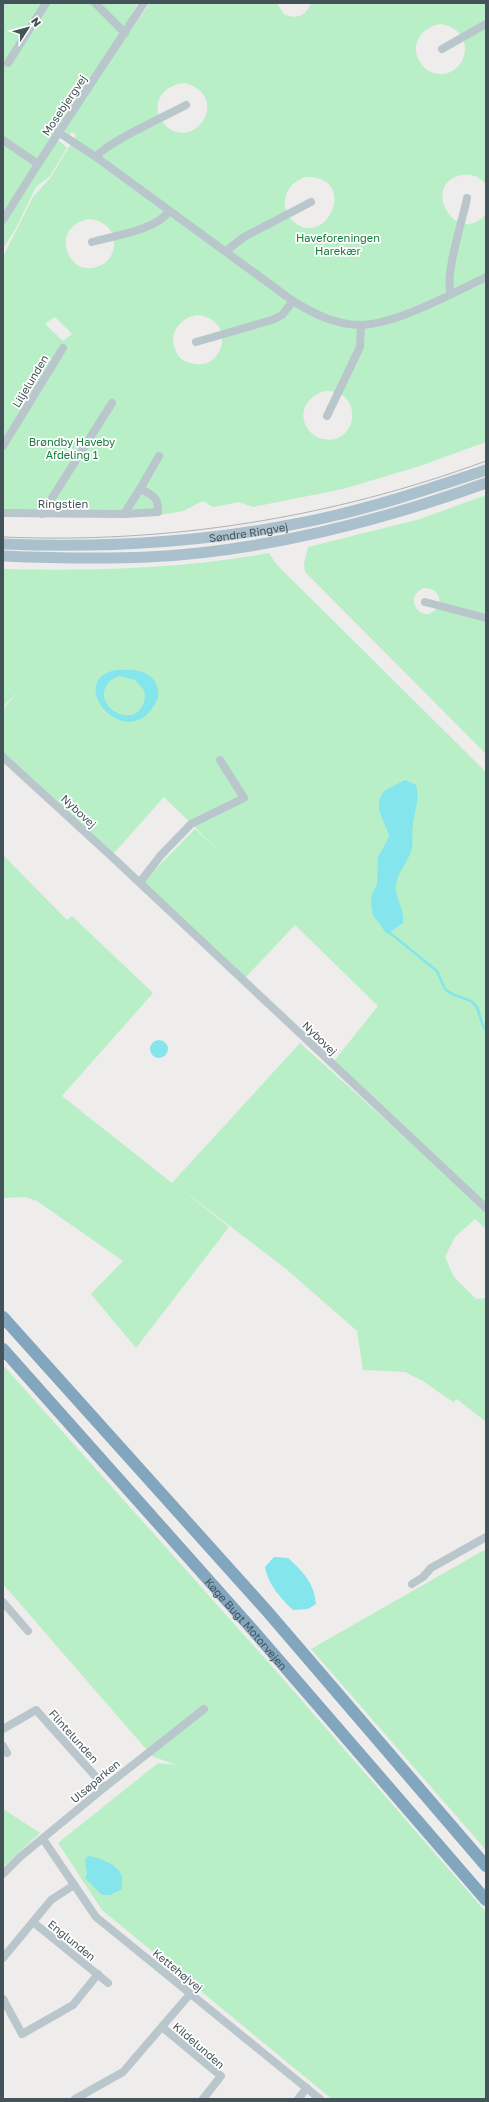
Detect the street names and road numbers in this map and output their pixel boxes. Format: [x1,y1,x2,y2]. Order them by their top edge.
street label: Mosebjergvej [39,72,89,138]
street label: Liljelunden [9,352,51,410]
street label: Ringstien [38,497,88,510]
street label: Søndre Ringvej [208,519,289,544]
street label: Nybovej [59,792,99,830]
street label: Nybovej [300,1018,340,1058]
street label: Køge Bugt Motorvejen [203,1575,290,1672]
street label: Flintelunden [47,1707,101,1765]
street label: Ulsøparken [68,1757,122,1805]
street label: Englunden [46,1917,98,1963]
street label: Kettehøjvej [150,1946,206,1994]
street label: Kildelunden [171,2019,227,2071]

